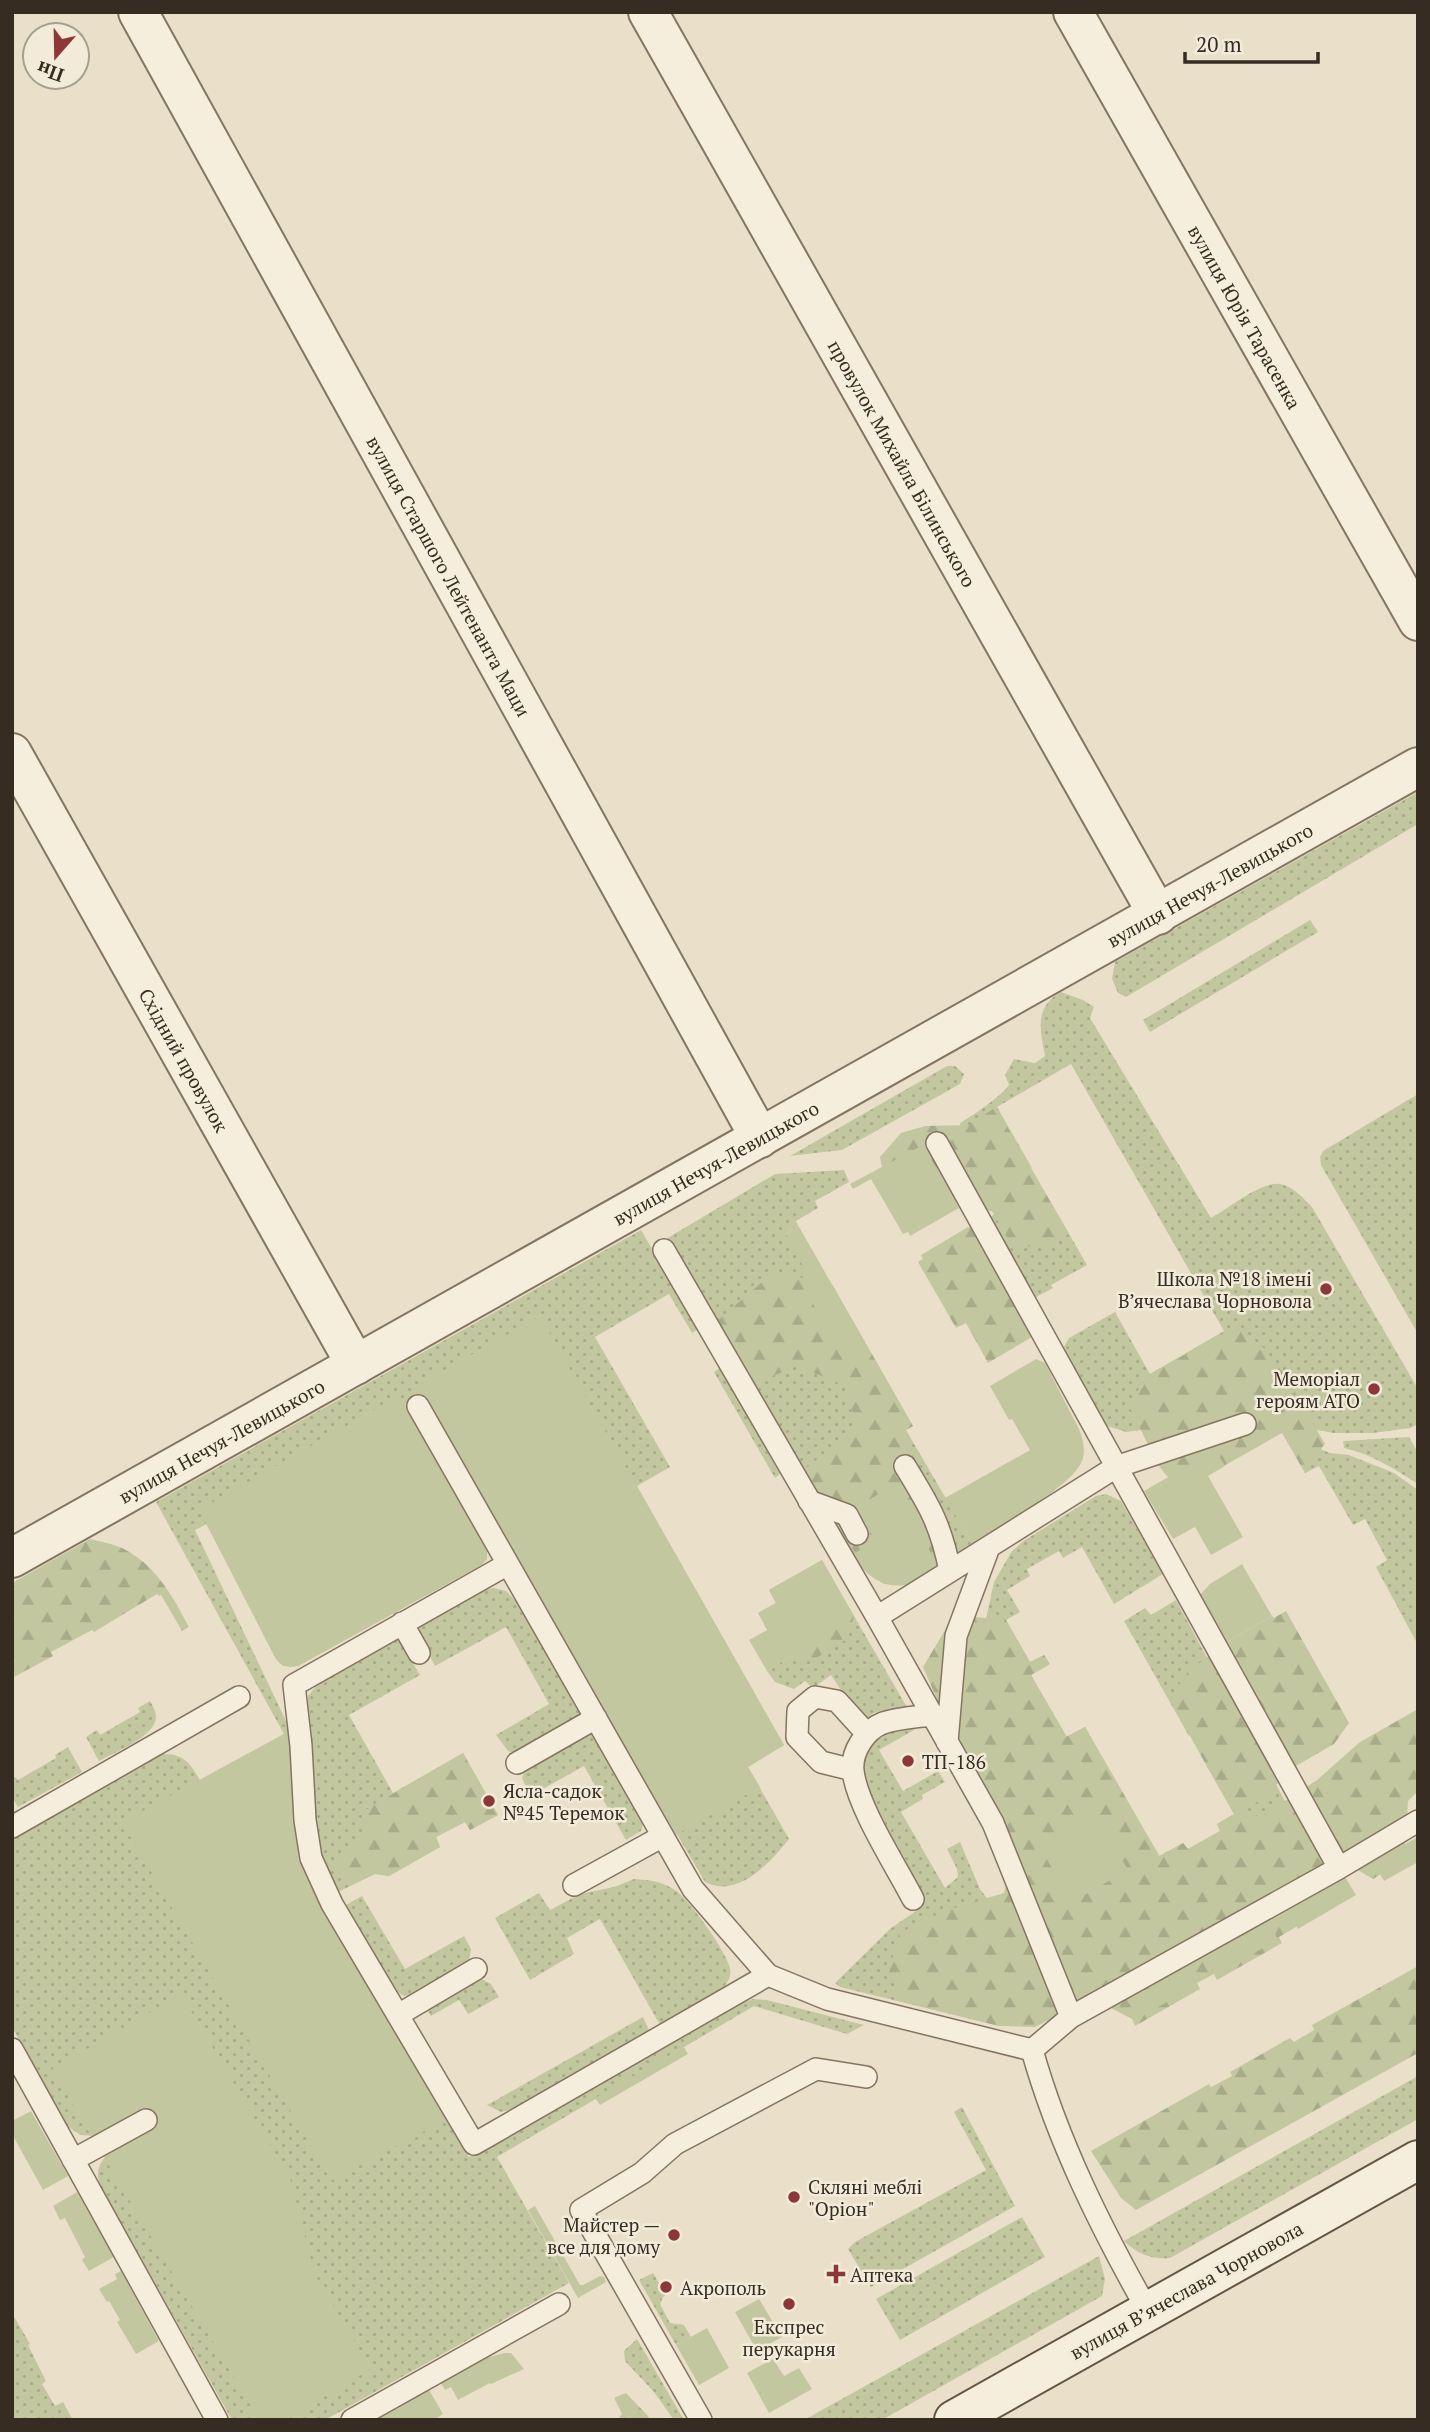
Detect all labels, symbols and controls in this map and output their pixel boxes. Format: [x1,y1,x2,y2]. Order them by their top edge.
north arrow [21,21,91,91]
scale bar [1185,21,1318,65]
text: 20 m [1196,30,1242,58]
text: Пн [33,56,67,89]
street label: вулиця Юрія Тарасенка [1183,220,1308,414]
street label: провулок Михайла Білинського [823,335,983,591]
street label: вулиця Старшого Лейтенанта Маци [362,431,537,721]
street label: вулиця Нечуя-Левицького [1102,816,1317,952]
street label: Східний провулок [134,984,235,1137]
street label: вулиця Нечуя-Левицького [608,1094,823,1230]
place label: Школа №18 імені В’ячеслава Чорновола [1118,1266,1312,1313]
marker: Школа №18 імені В’ячеслава Чорновола [1318,1281,1334,1297]
place label: Меморіал героям АТО [1256,1366,1360,1413]
street label: вулиця Нечуя-Левицького [114,1372,329,1508]
marker: Меморіал героям АТО [1366,1381,1382,1397]
place label: ТП-186 [922,1749,986,1774]
marker: ТП-186 [900,1753,916,1769]
place label: Ясла-садок №45 Теремок [503,1778,625,1825]
marker: Ясла-садок №45 Теремок [481,1793,497,1809]
place label: Скляні меблі "Оріон" [808,2174,922,2221]
marker: Скляні меблі "Оріон" [786,2189,802,2205]
place label: Майстер — все для дому [547,2212,660,2259]
street label: вулиця Вʼячеслава Чорновола [1065,2215,1307,2365]
marker: Майстер — все для дому [666,2227,682,2243]
place label: Аптека [850,2262,914,2287]
marker: Аптека [828,2266,844,2282]
place label: Акрополь [680,2275,766,2300]
marker: Акрополь [658,2279,674,2295]
marker: Експрес перукарня [781,2296,797,2312]
place label: Експрес перукарня [742,2314,836,2361]

